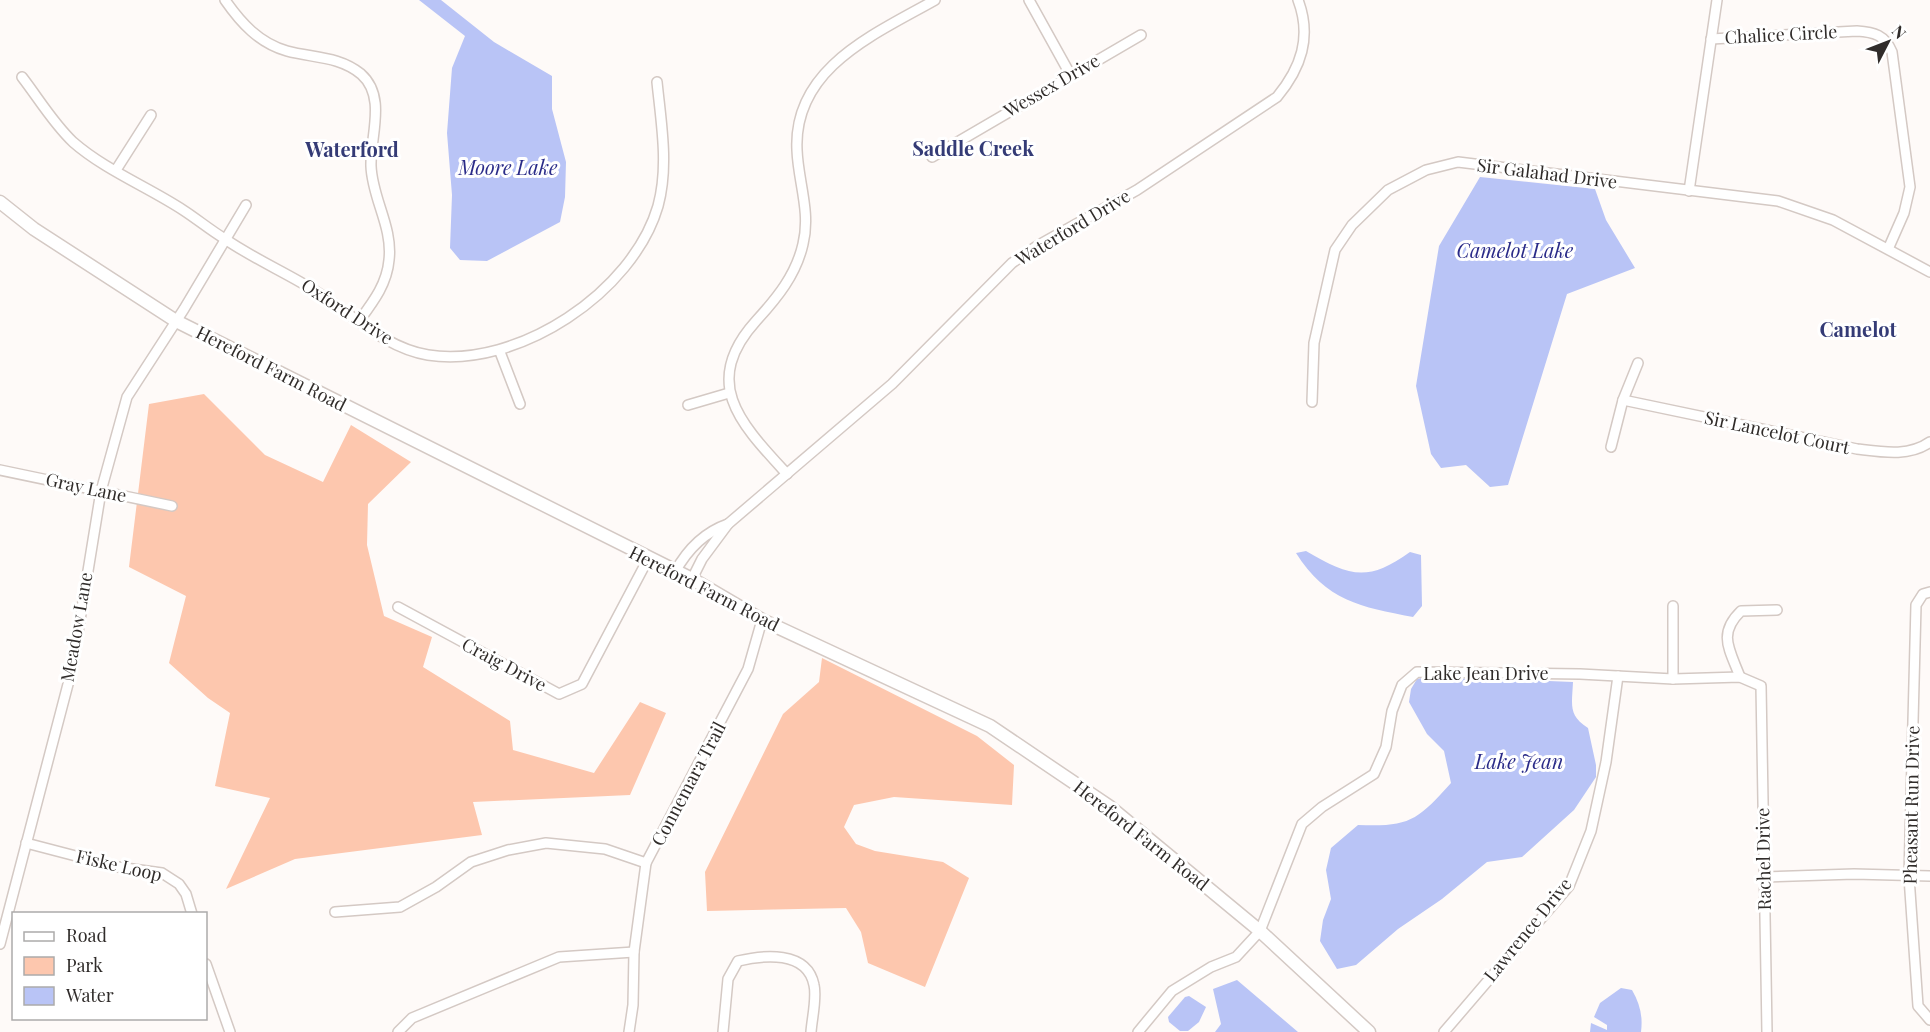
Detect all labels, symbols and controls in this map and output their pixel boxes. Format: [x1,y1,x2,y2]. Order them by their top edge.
north arrow [1858,12,1918,72]
street label: Chalice Circle [1724,19,1838,49]
text: N [1888,20,1911,43]
street label: Wessex Drive [998,48,1104,123]
district label: Saddle Creek [912,134,1034,161]
district label: Waterford [304,135,399,162]
street label: Sir Galahad Drive [1476,152,1619,194]
water label: Moore Lake [457,153,558,180]
street label: Waterford Drive [1010,183,1134,271]
water label: Camelot Lake [1457,236,1574,263]
street label: Oxford Drive [297,273,398,350]
district label: Camelot [1820,315,1897,342]
street label: Hereford Farm Road [192,320,351,417]
street label: Sir Lancelot Court [1702,405,1853,459]
street label: Gray Lane [44,467,129,507]
street label: Hereford Farm Road [625,540,784,637]
street label: Meadow Lane [55,570,97,684]
street label: Craig Drive [458,632,551,696]
street label: Lake Jean Drive [1423,661,1549,685]
street label: Connemara Trail [645,717,731,850]
street label: Pheasant Run Drive [1898,725,1924,885]
water label: Lake Jean [1474,747,1563,774]
street label: Hereford Farm Road [1069,775,1215,896]
street label: Rachel Drive [1750,807,1776,911]
street label: Fiske Loop [74,844,164,887]
street label: Lawrence Drive [1478,872,1577,986]
legend [12,912,207,1020]
text: Road [66,923,107,947]
text: Park [66,953,103,977]
text: Water [65,983,114,1007]

